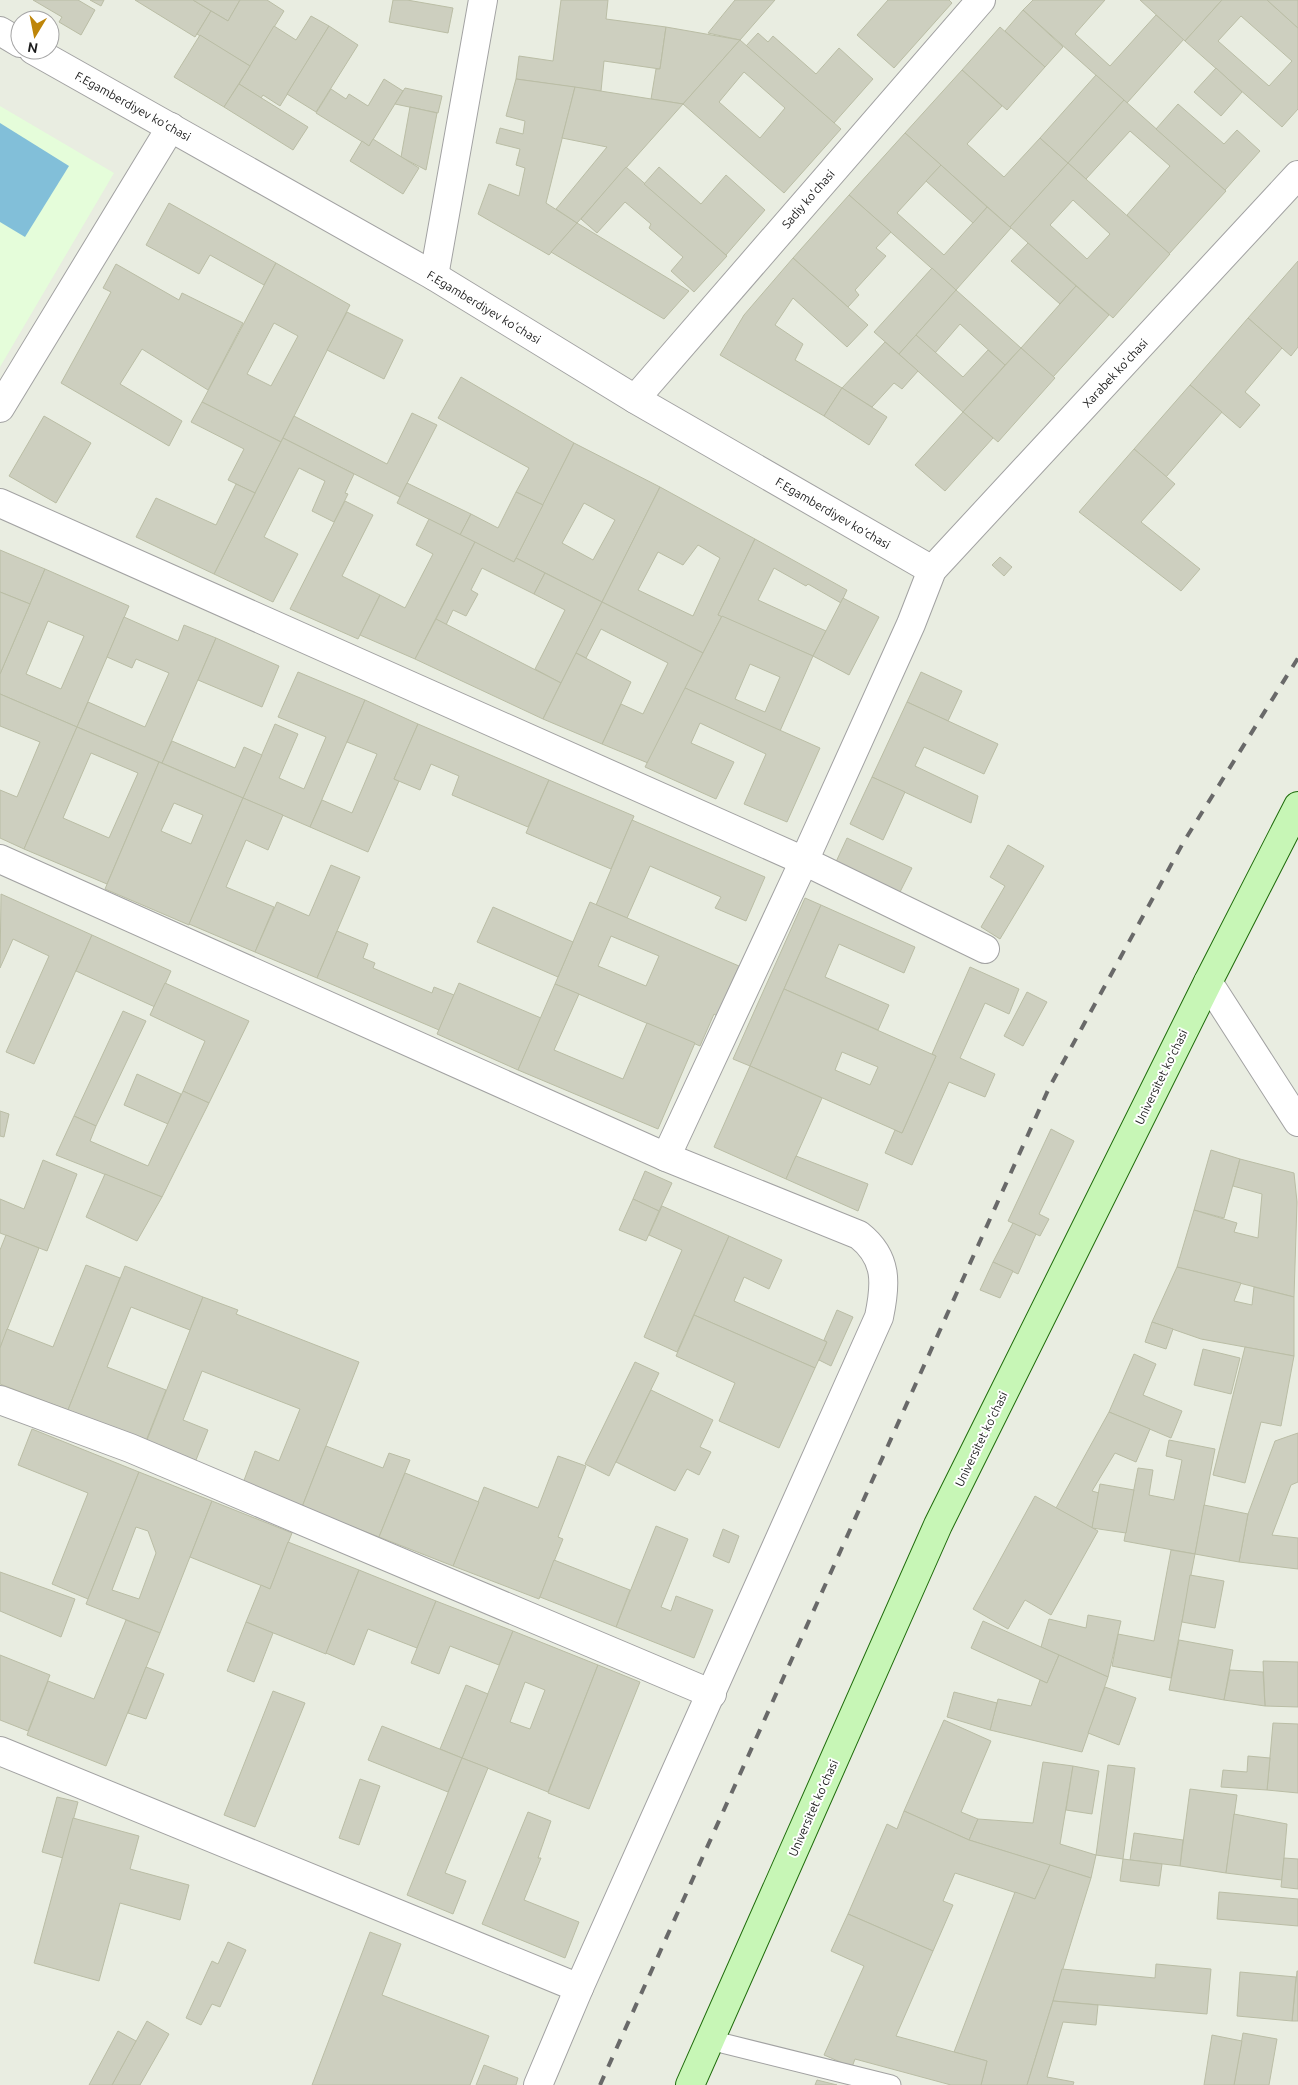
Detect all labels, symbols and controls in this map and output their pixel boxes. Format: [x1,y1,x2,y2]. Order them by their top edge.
north arrow [10,10,60,60]
text: N [26,39,39,57]
street label: F.Egamberdiyev kо‘chasi [73,69,193,143]
street label: Sadiy ko'chasi [779,167,837,231]
street label: F.Egamberdiyev kо‘chasi [425,268,543,346]
street label: Xarabek ko'chasi [1080,336,1150,410]
street label: F.Egamberdiyev kо‘chasi [773,475,893,551]
street label: Universitet kо‘chasi [1132,1027,1190,1127]
street label: Universitet kо‘chasi [952,1389,1010,1489]
street label: Universitet kо‘chasi [786,1758,840,1858]

